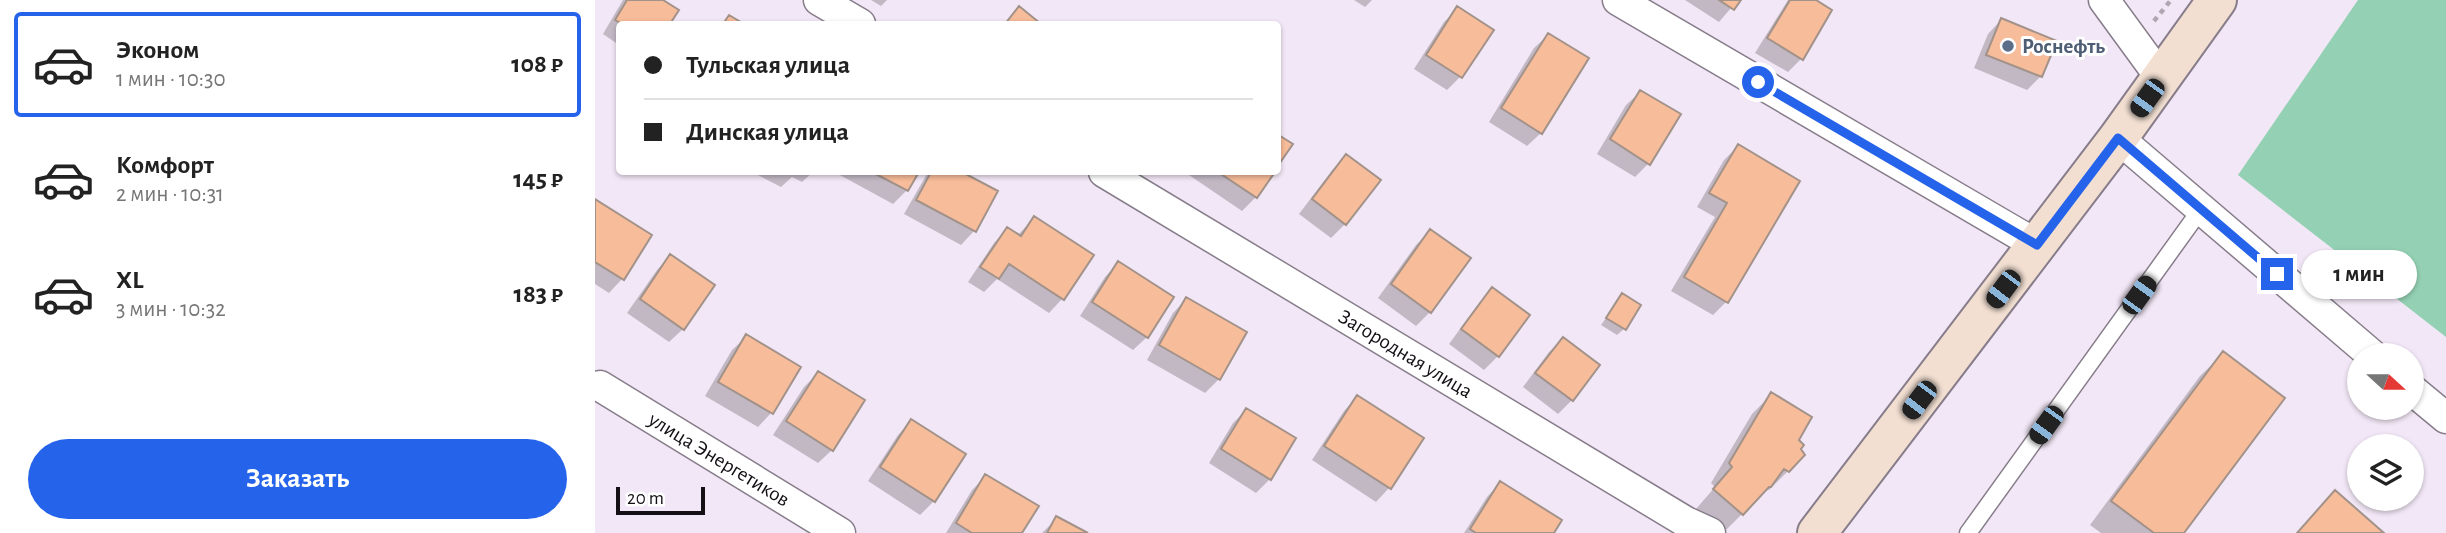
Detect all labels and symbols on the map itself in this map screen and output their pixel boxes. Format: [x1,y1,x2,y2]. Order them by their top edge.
place label: Роснефть [2022,36,2105,57]
marker: Роснефть [2000,38,2016,54]
route start [1742,66,1774,98]
car [2127,75,2168,121]
callout: 1 мин [2301,250,2417,298]
route end [2261,258,2293,290]
car [1982,266,2025,312]
car [2119,272,2160,318]
street label: Загородная улица [1335,306,1476,402]
north arrow [2347,343,2424,420]
car [1898,377,1941,423]
car [2026,402,2067,448]
street label: улица Энергетиков [644,408,793,511]
scale bar [616,484,705,516]

